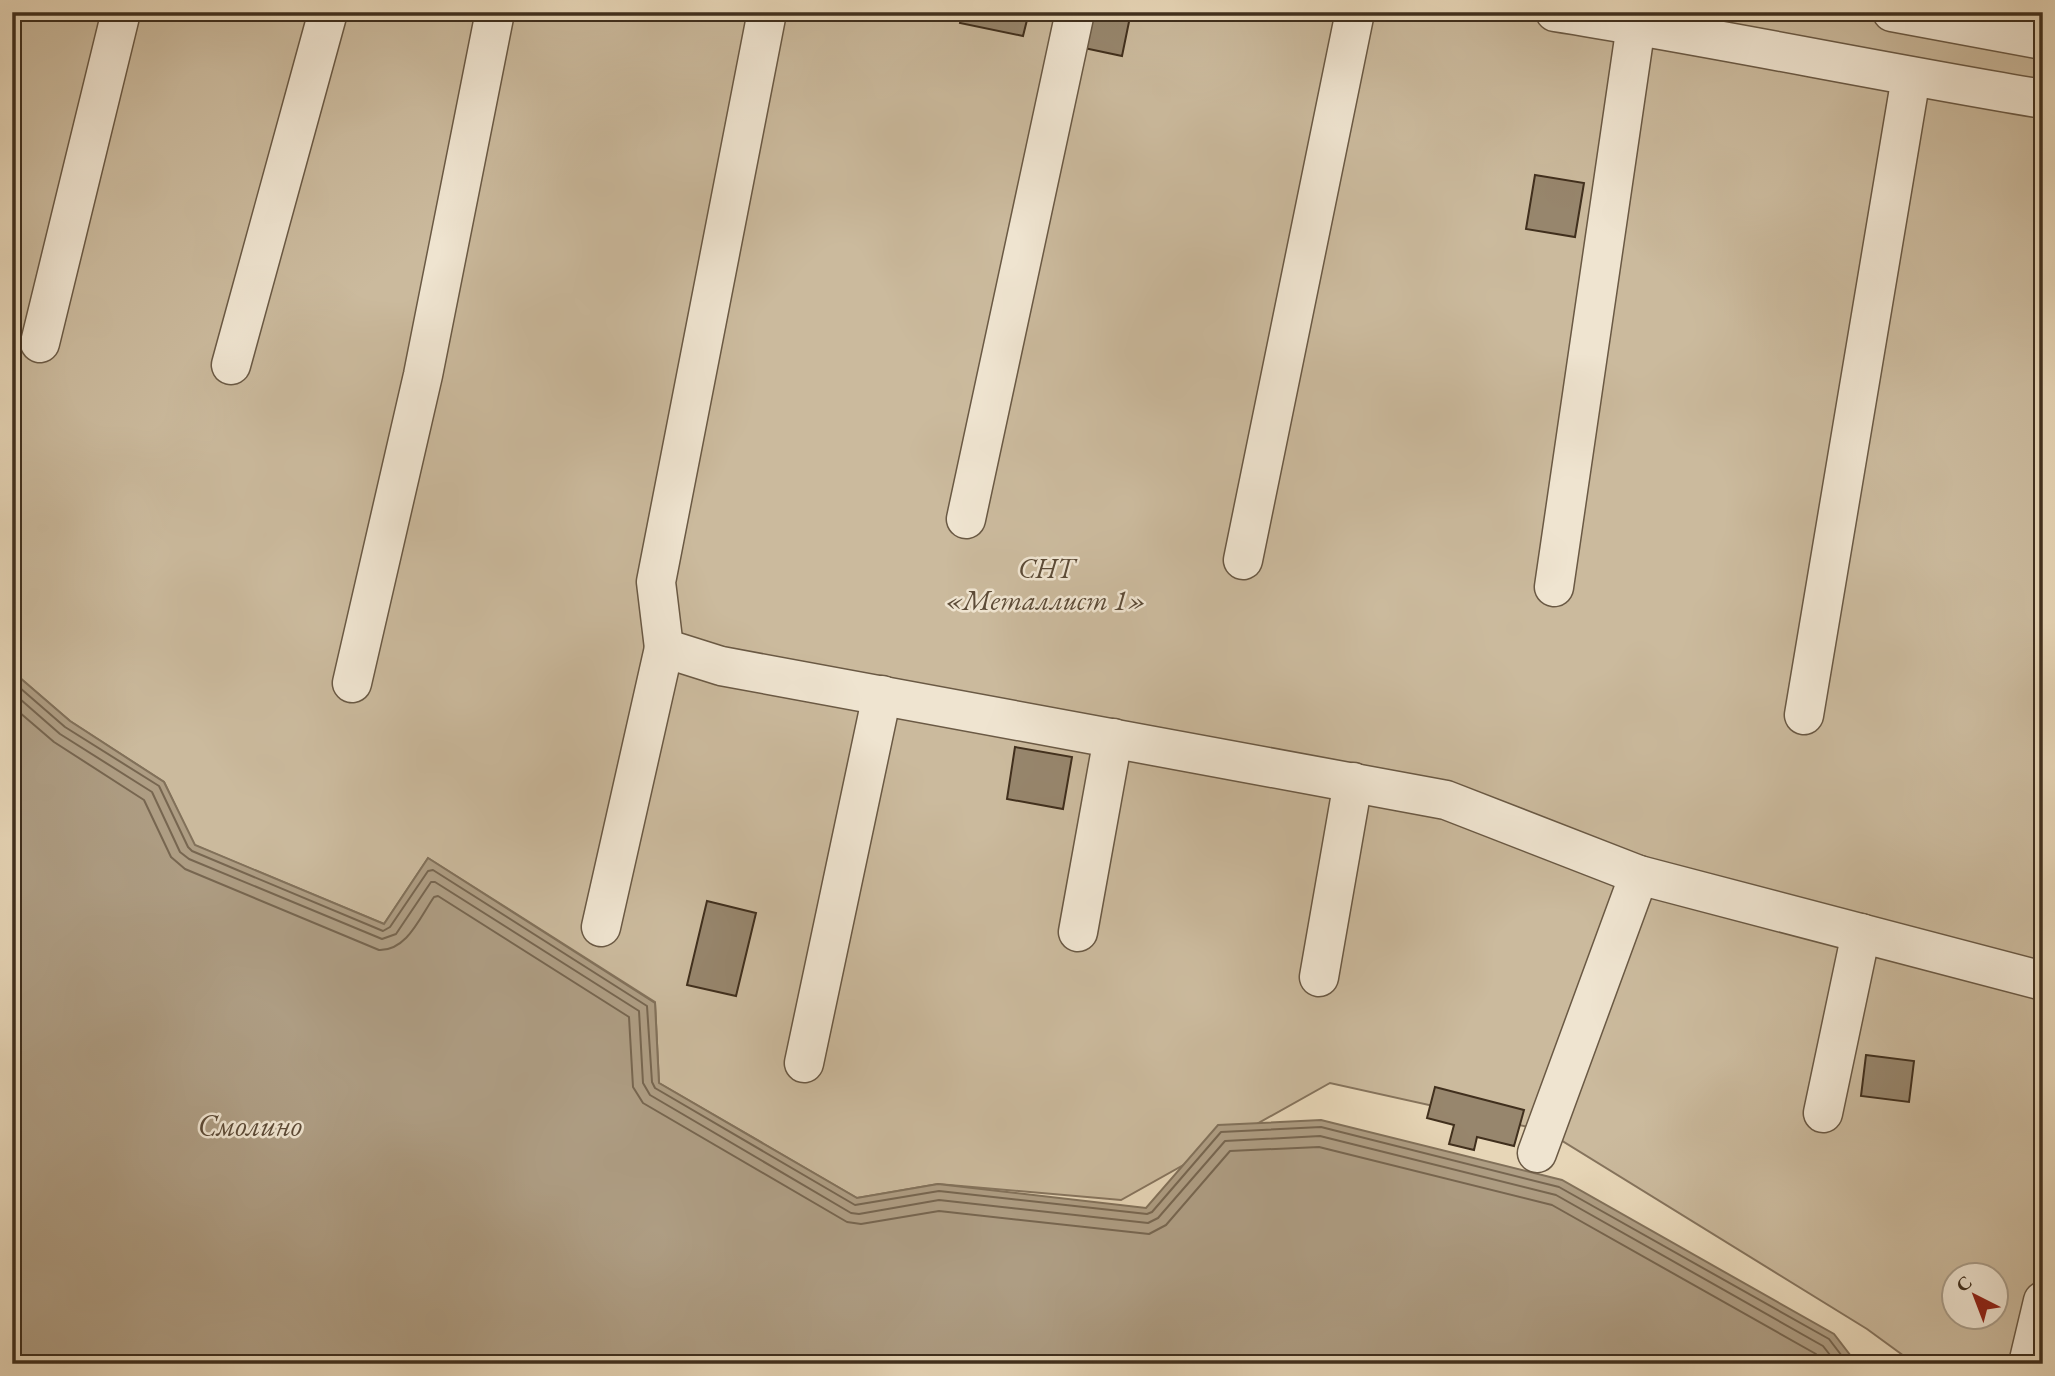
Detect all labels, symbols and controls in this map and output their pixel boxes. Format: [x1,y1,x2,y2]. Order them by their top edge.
park label: СНТ «Металлист 1» [945,550,1147,618]
water label: Смолино [198,1106,302,1145]
north arrow [1940,1260,2010,1330]
text: С [1951,1270,1977,1298]

